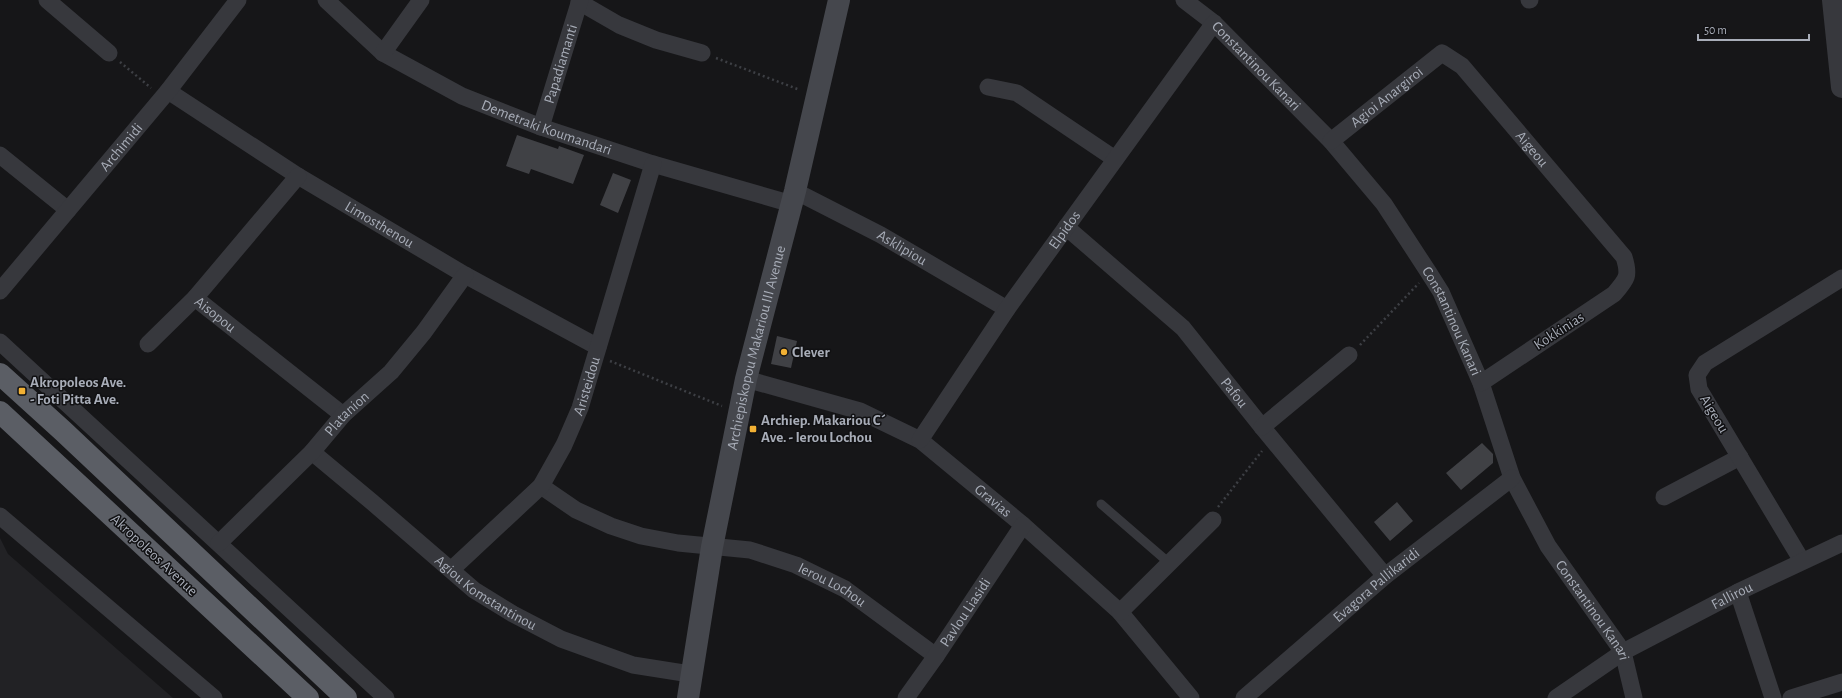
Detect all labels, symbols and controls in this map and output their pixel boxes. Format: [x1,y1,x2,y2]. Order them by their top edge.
scale bar [1698,16,1809,42]
street label: Constantinou Kanari [1209,18,1304,113]
street label: Papadiamanti [541,22,580,105]
text: 50 m [1704,24,1727,36]
street label: Agioi Anargiroi [1348,64,1426,130]
street label: Demetraki Koumandari [479,97,614,157]
street label: Archimidi [97,120,145,174]
street label: Aigeou [1513,128,1552,170]
street label: Limosthenou [342,198,417,251]
street label: Elpidos [1046,208,1083,252]
street label: Asklipiou [875,227,930,268]
street label: Archiepiskopou Makariou III Avenue [724,244,788,451]
street label: Constantinou Kanari [1419,264,1484,378]
street label: Aisopou [192,293,239,335]
street label: Kokkinias [1531,309,1587,353]
place label: Clever [792,345,830,360]
marker: Clever [779,347,789,357]
street label: Aristeidou [570,355,603,418]
place label: Akropoleos Ave. - Foti Pitta Ave. [30,375,126,407]
street label: Pafou [1218,375,1251,410]
marker: Akropoleos Ave. - Foti Pitta Ave. [17,386,27,396]
street label: Platanion [321,388,372,439]
street label: Aigeou [1697,392,1731,436]
place label: Archiep. Makariou C´ Ave. - Ierou Lochou [761,413,886,445]
marker: Archiep. Makariou C´ Ave. - Ierou Lochou [748,424,758,434]
street label: Gravias [972,481,1014,520]
street label: Akropoleos Avenue [108,511,200,599]
street label: Evagora Pallikaridi [1330,545,1422,625]
street label: Agiou Komstantinou [432,552,539,633]
street label: Constantinou Kanari [1553,557,1632,662]
street label: Ierou Lochou [796,560,869,609]
street label: Pavlou Liasidi [937,575,993,650]
street label: Fallirou [1709,579,1755,612]

